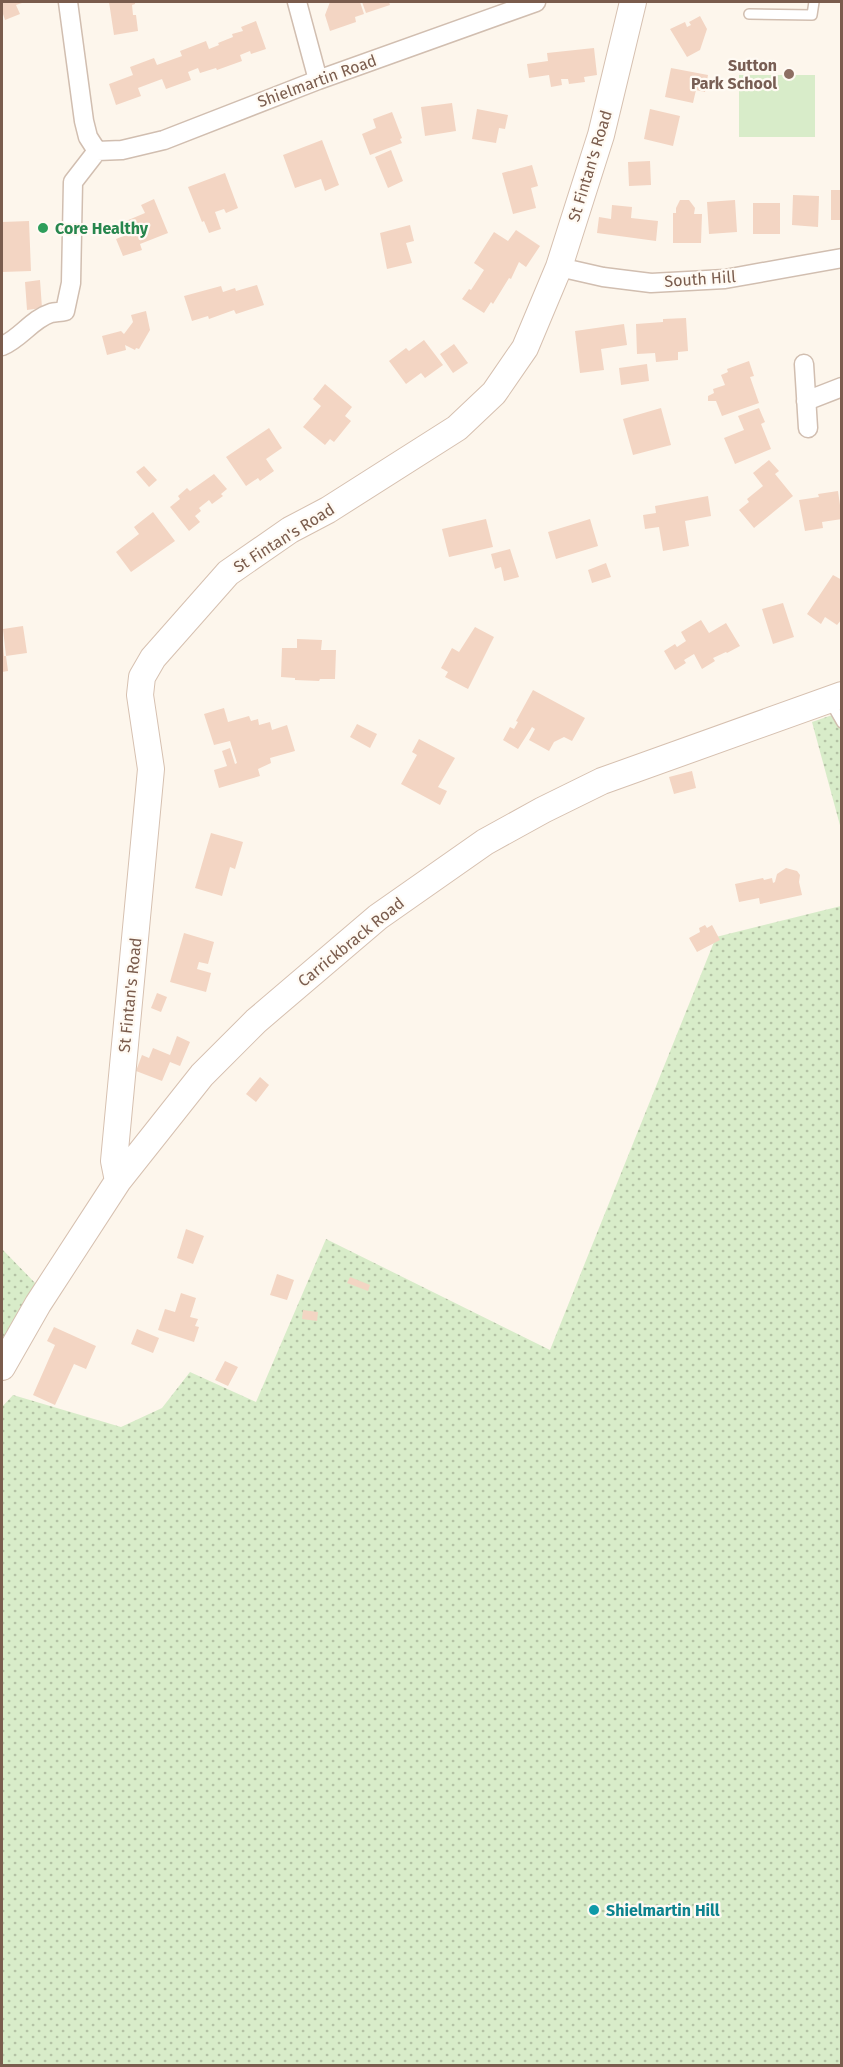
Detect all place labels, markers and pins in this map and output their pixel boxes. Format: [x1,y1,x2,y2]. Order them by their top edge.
place label: Sutton Park School [691,56,777,93]
marker: Sutton Park School [782,67,796,81]
place label: Core Healthy [55,219,149,238]
marker: Core Healthy [36,221,50,235]
place label: Shielmartin Hill [606,1901,720,1920]
marker: Shielmartin Hill [587,1903,601,1917]

